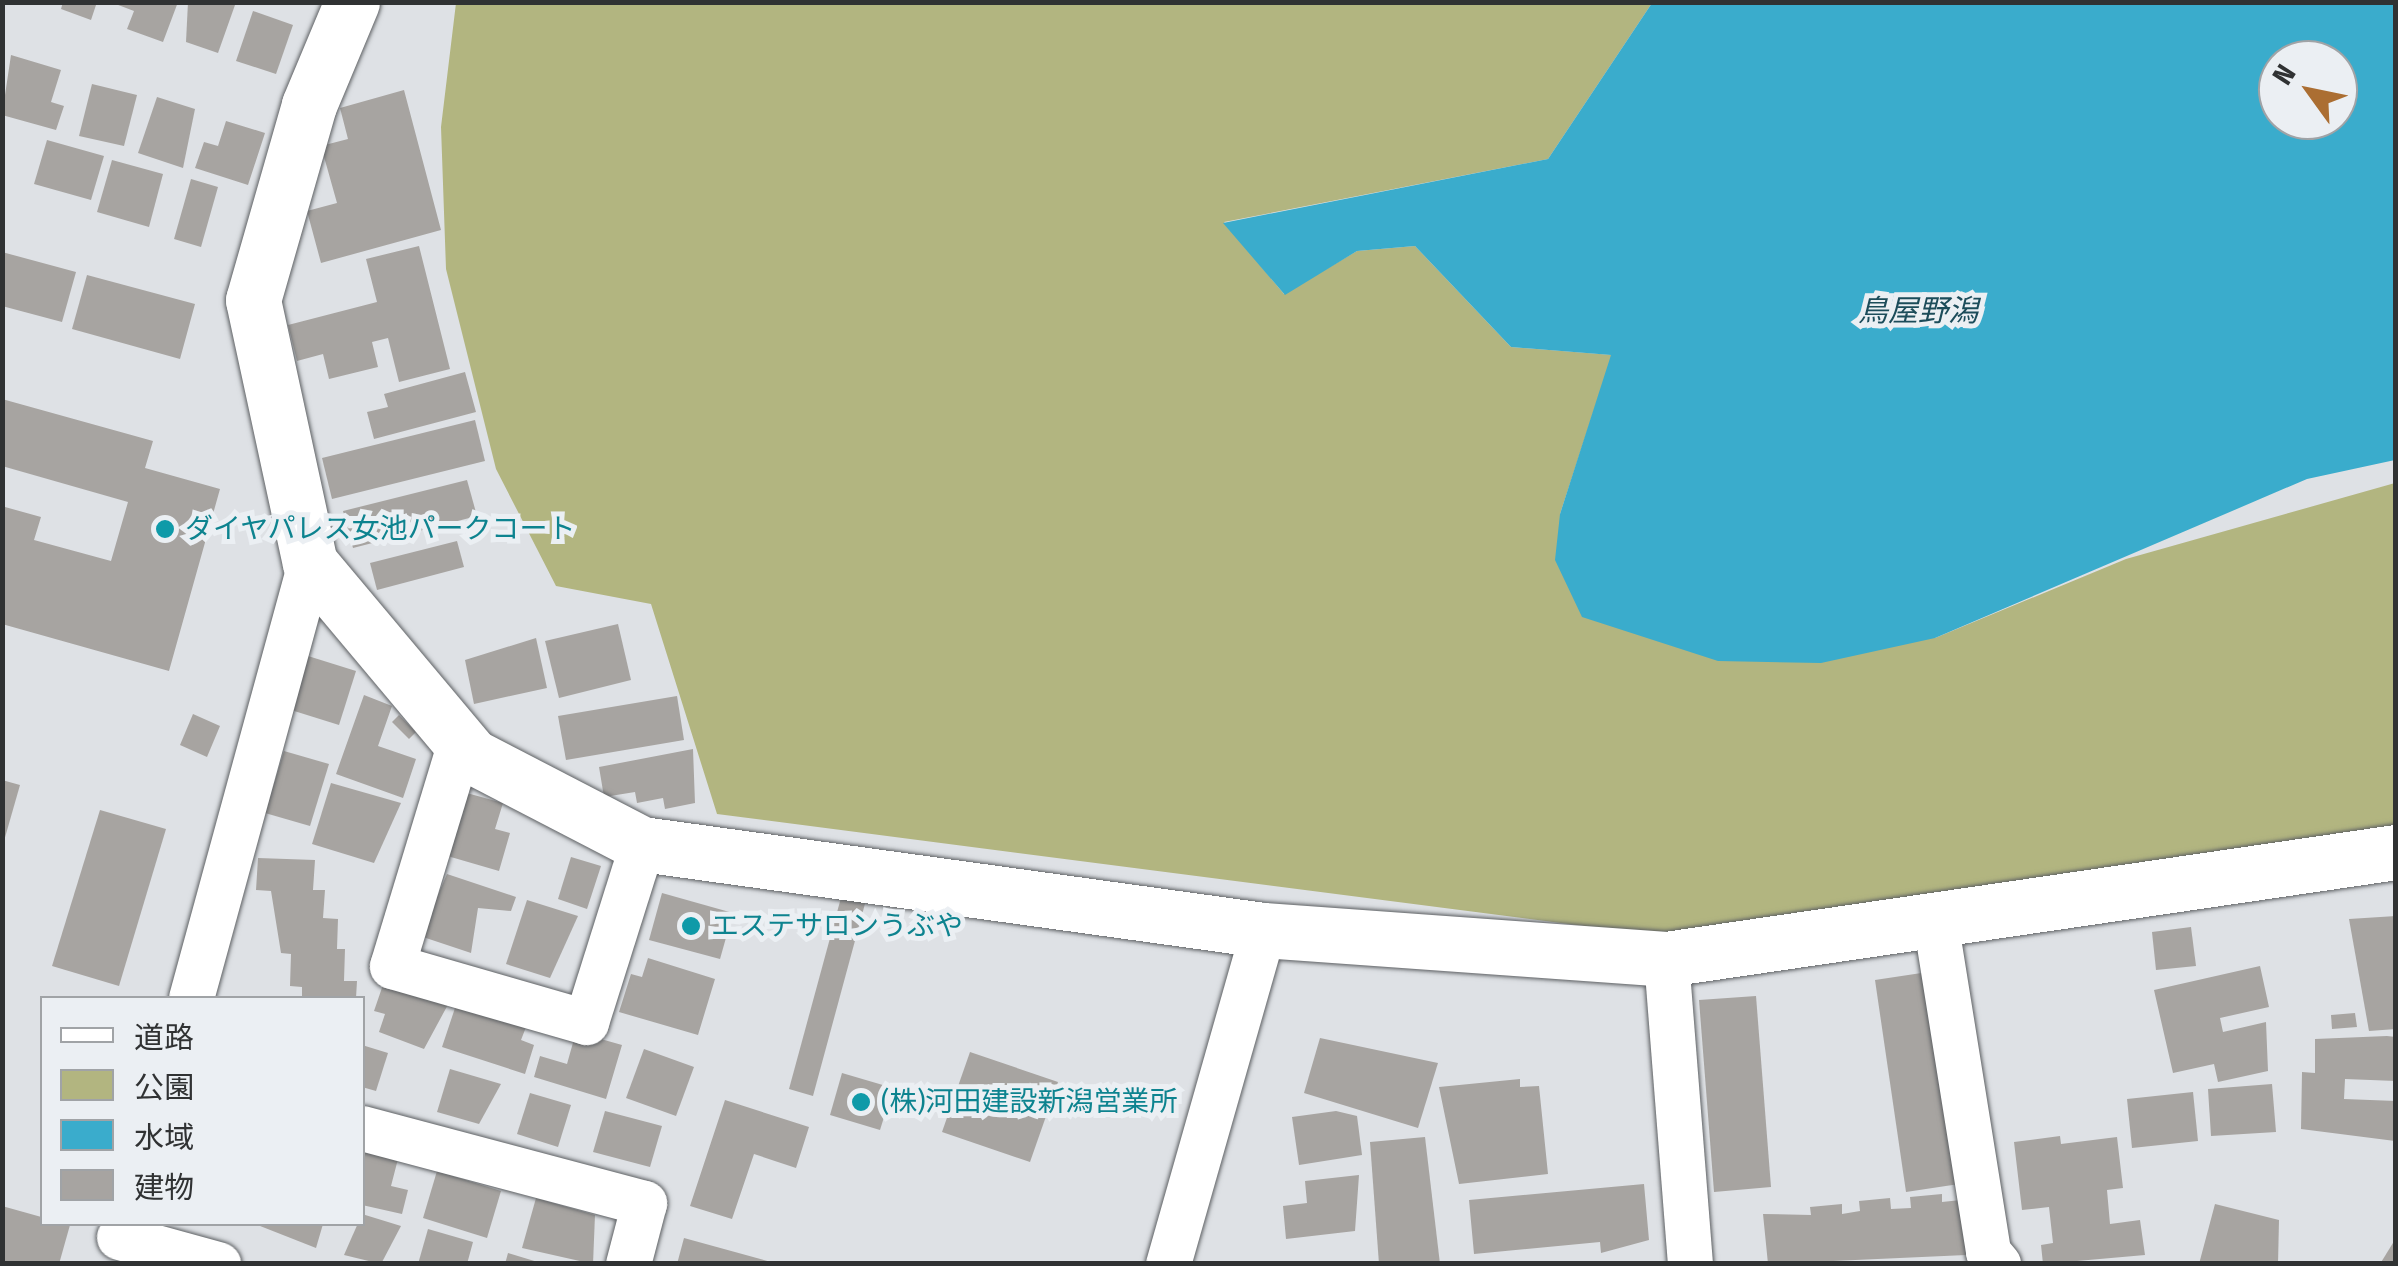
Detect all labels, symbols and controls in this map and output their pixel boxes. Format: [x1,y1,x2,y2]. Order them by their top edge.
north arrow [2258,40,2358,140]
text: N [2266,58,2303,91]
water label: 鳥屋野潟 [1858,293,1978,329]
place label: ダイヤパレス女池パークコート [185,512,577,546]
marker: ダイヤパレス女池パークコート [154,518,176,540]
place label: エステサロンうぶや [711,909,963,943]
marker: エステサロンうぶや [680,915,702,937]
legend [40,996,365,1226]
text: 道路 [134,1020,194,1056]
text: 公園 [134,1070,194,1106]
place label: (株)河田建設新潟営業所 [881,1085,1178,1119]
marker: (株)河田建設新潟営業所 [850,1091,872,1113]
text: 水域 [134,1120,194,1156]
text: 建物 [134,1170,194,1206]

